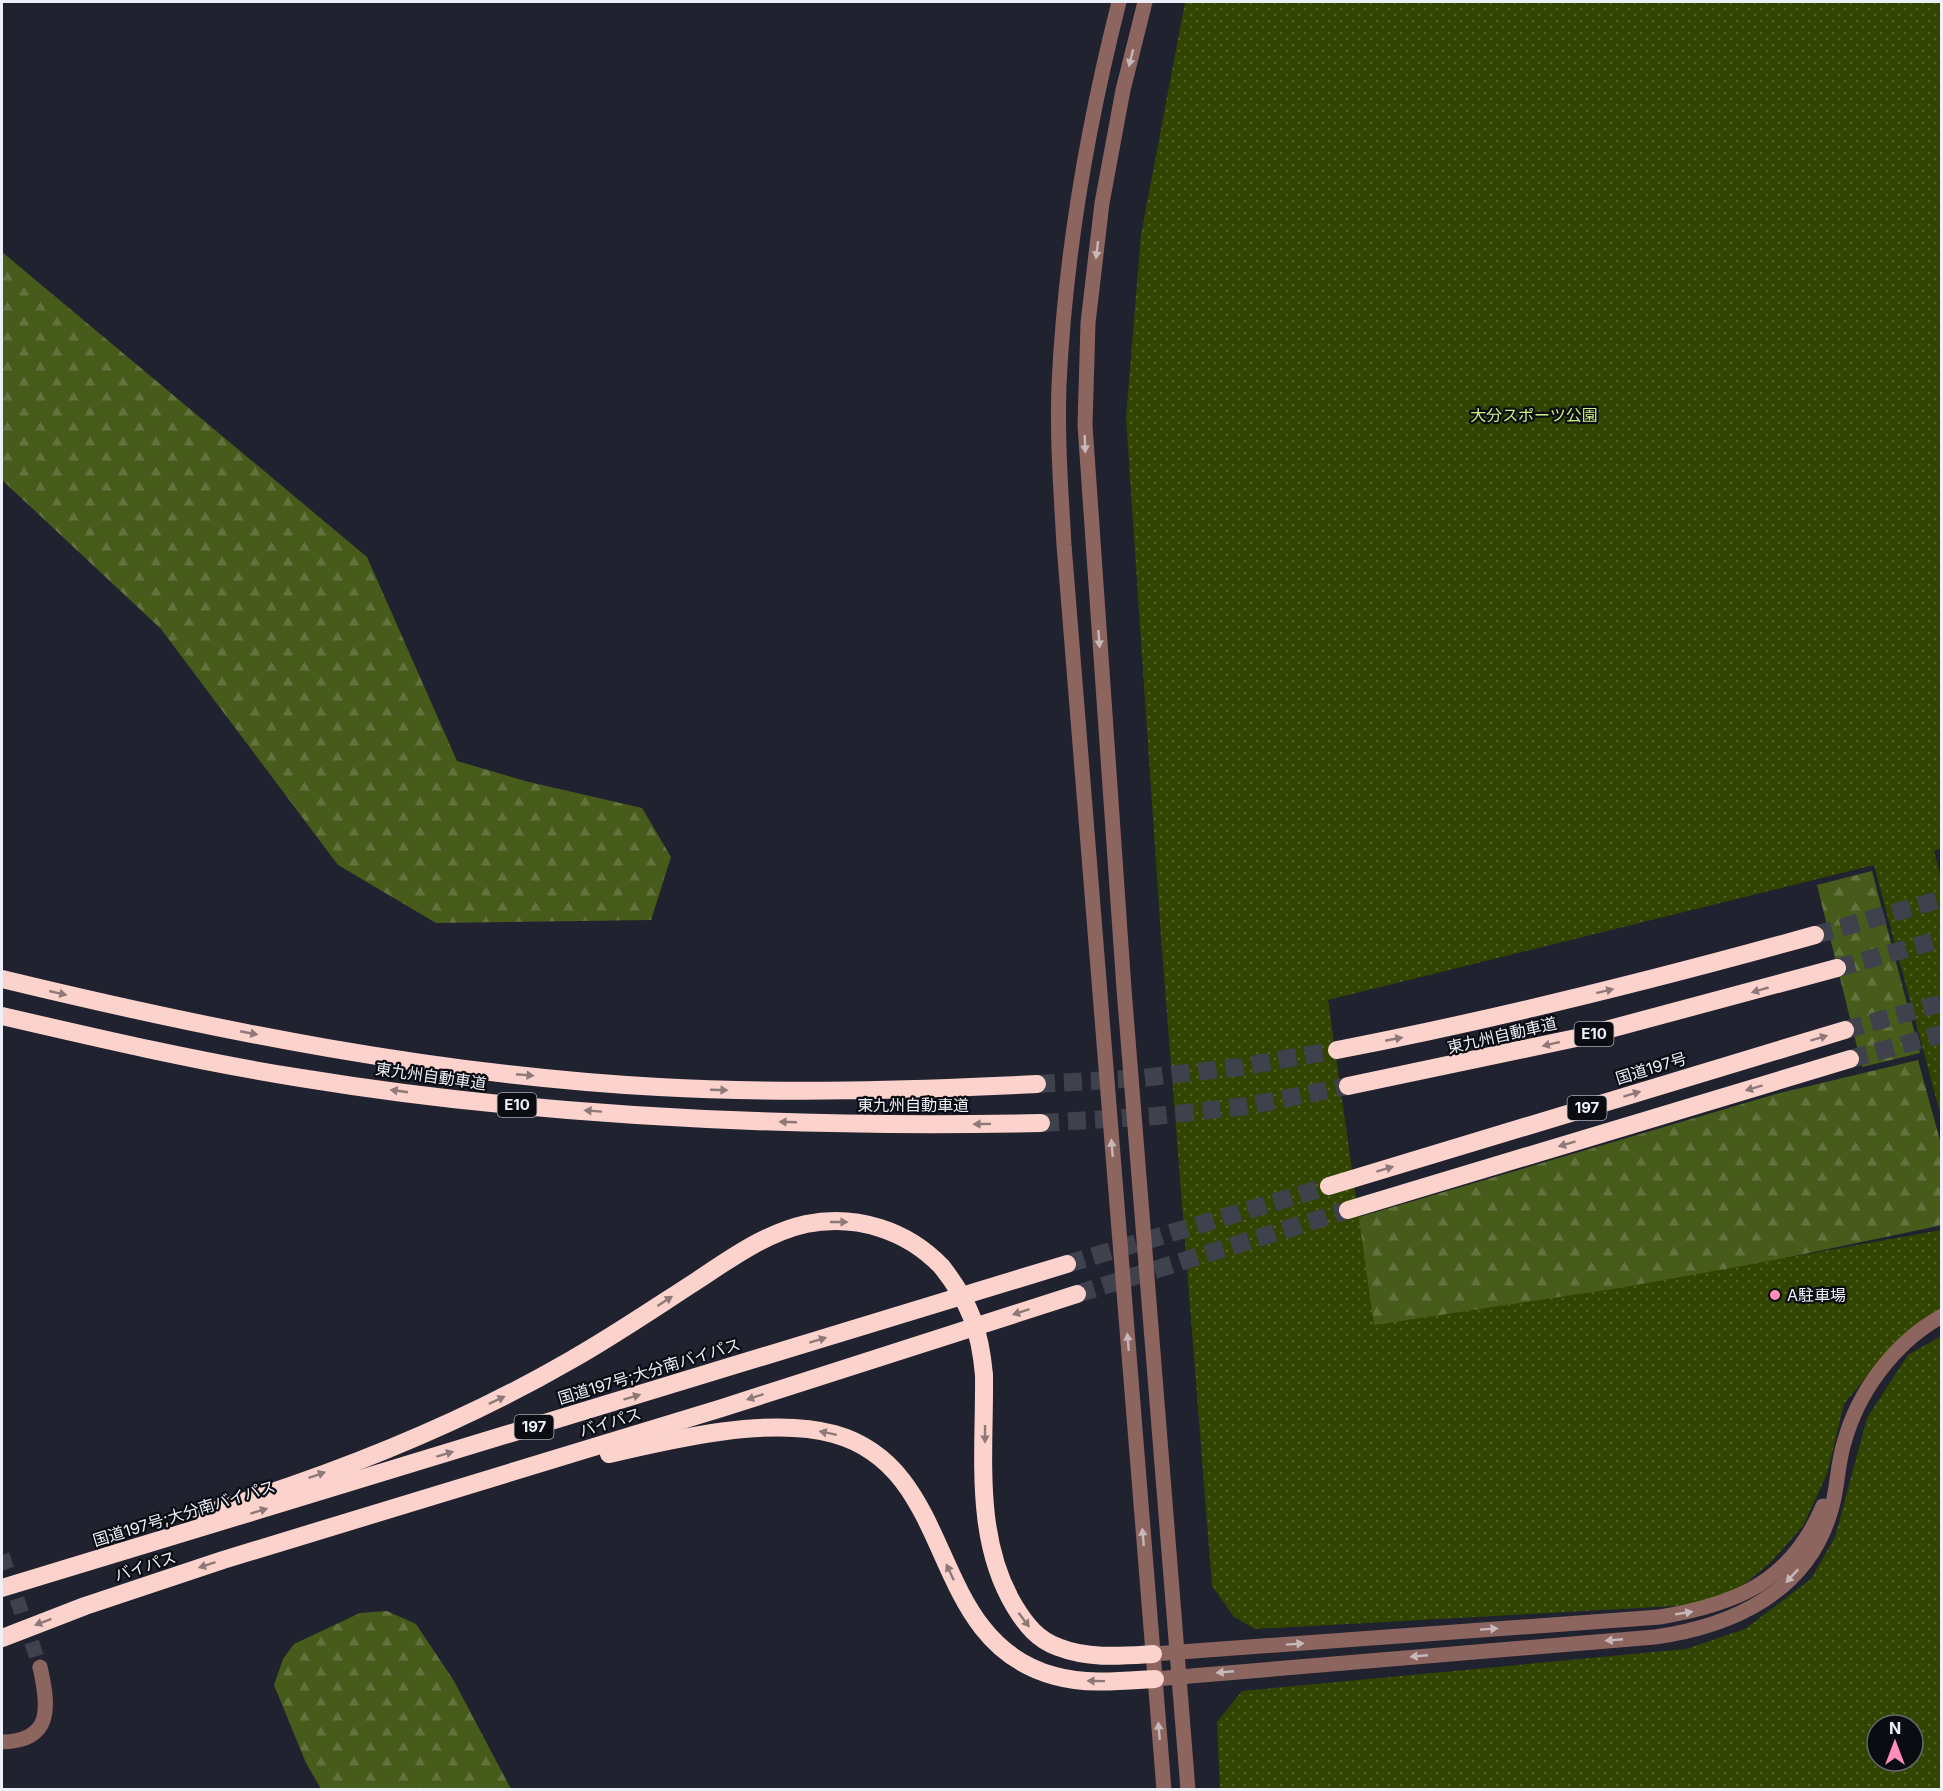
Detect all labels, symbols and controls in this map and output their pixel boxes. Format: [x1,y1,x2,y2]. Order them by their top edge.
one-way arrow [1126,49,1135,67]
one-way arrow [1092,241,1101,260]
park label: 大分スポーツ公園 [1470,405,1598,425]
one-way arrow [1081,435,1090,454]
one-way arrow [1094,629,1103,648]
one-way arrow [1596,986,1614,996]
one-way arrow [1751,986,1769,995]
one-way arrow [49,989,68,998]
street label: 東九州自動車道 [1445,1013,1559,1057]
road number: E10 [1574,1022,1614,1046]
one-way arrow [240,1029,259,1038]
one-way arrow [1810,1033,1828,1042]
one-way arrow [1385,1034,1404,1043]
one-way arrow [1541,1040,1560,1049]
street label: 国道197号 [1613,1048,1689,1088]
street label: 東九州自動車道 [374,1058,488,1094]
one-way arrow [515,1070,534,1080]
one-way arrow [1744,1084,1762,1093]
one-way arrow [710,1085,729,1094]
one-way arrow [389,1087,408,1096]
one-way arrow [1623,1089,1641,1098]
road number: E10 [498,1093,536,1117]
street label: 東九州自動車道 [857,1095,969,1115]
road number: 197 [1568,1096,1606,1120]
one-way arrow [583,1107,602,1116]
one-way arrow [778,1117,797,1127]
one-way arrow [973,1120,992,1129]
one-way arrow [1108,1139,1117,1158]
one-way arrow [1558,1140,1576,1149]
one-way arrow [1377,1164,1395,1173]
one-way arrow [830,1217,849,1227]
place label: A駐車場 [1787,1285,1846,1305]
marker: A駐車場 [1768,1288,1782,1302]
one-way arrow [657,1296,673,1307]
one-way arrow [1012,1308,1030,1317]
one-way arrow [1123,1333,1133,1352]
street label: 国道197号;大分南バイパス [555,1334,743,1408]
one-way arrow [809,1335,827,1344]
one-way arrow [623,1392,641,1401]
one-way arrow [746,1393,764,1402]
one-way arrow [489,1395,506,1404]
street label: バイパス [577,1403,643,1441]
road number: 197 [514,1415,554,1439]
one-way arrow [980,1424,990,1443]
one-way arrow [818,1428,837,1437]
one-way arrow [436,1449,454,1458]
one-way arrow [308,1470,326,1480]
street label: 国道197号;大分南バイパス [90,1476,278,1550]
one-way arrow [250,1506,268,1515]
one-way arrow [1139,1527,1148,1546]
street label: バイパス [112,1547,178,1585]
one-way arrow [198,1561,216,1571]
one-way arrow [946,1564,955,1581]
one-way arrow [1786,1568,1799,1583]
one-way arrow [1674,1608,1693,1617]
one-way arrow [1018,1612,1031,1628]
one-way arrow [34,1618,52,1627]
one-way arrow [1480,1625,1499,1634]
one-way arrow [1604,1635,1623,1645]
one-way arrow [1285,1639,1304,1649]
one-way arrow [1410,1651,1429,1661]
one-way arrow [1216,1667,1235,1677]
one-way arrow [1087,1676,1106,1685]
north arrow [1865,1713,1925,1773]
text: N [1889,1718,1901,1738]
one-way arrow [1154,1722,1164,1741]

